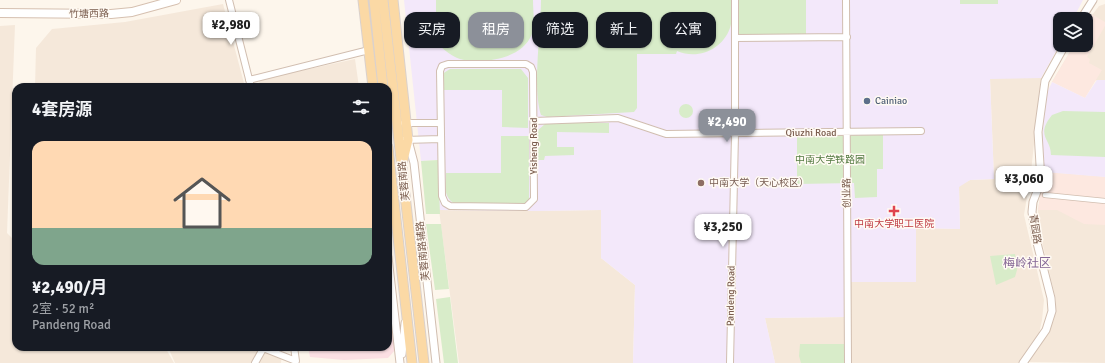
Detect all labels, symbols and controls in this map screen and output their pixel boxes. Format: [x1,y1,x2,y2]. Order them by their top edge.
street label: 竹塘西路 [69,8,109,20]
pin: ¥2,980 [198,12,264,46]
chip: 买房 [404,12,460,48]
chip: 租房 [468,12,524,48]
chip: 筛选 [532,12,588,48]
chip: 新上 [596,12,652,48]
chip: 公寓 [660,12,716,48]
map controls [1053,12,1093,52]
button: layers [1053,12,1093,52]
text: ¥2,980 [212,17,250,33]
place label: Cainiao [875,95,907,107]
icon: filters [350,96,372,118]
marker: Cainiao [862,96,872,106]
text: 4套房源 [32,99,92,120]
pin: ¥2,490 [694,109,760,143]
text: ¥2,490 [708,114,746,130]
street label: Yisheng Road [528,118,540,174]
street label: Qiuzhi Road [786,127,836,139]
park label: 中南大学铁路园 [795,154,865,166]
street label: 芙蓉南路 [396,160,412,202]
pin: ¥3,060 [991,166,1057,200]
icon: home [166,167,238,239]
text: ¥3,060 [1005,171,1043,187]
place label: 中南大学（天心校区） [709,177,809,189]
marker: 中南大学（天心校区） [696,178,706,188]
street label: 创业路 [841,178,853,208]
marker: 中南大学职工医院 [888,205,900,217]
street label: 青园路 [1027,213,1043,245]
pin: ¥3,250 [690,214,756,248]
place label: 中南大学职工医院 [854,218,934,230]
text: ¥3,250 [704,219,742,235]
street label: 芙蓉南路辅路 [414,221,432,281]
district label: 梅岭社区 [1003,256,1051,271]
street label: Pandeng Road [724,266,738,326]
text: ¥2,490/月 [32,277,108,298]
text: 2室 · 52 m² [32,301,94,317]
text: Pandeng Road [32,317,111,333]

